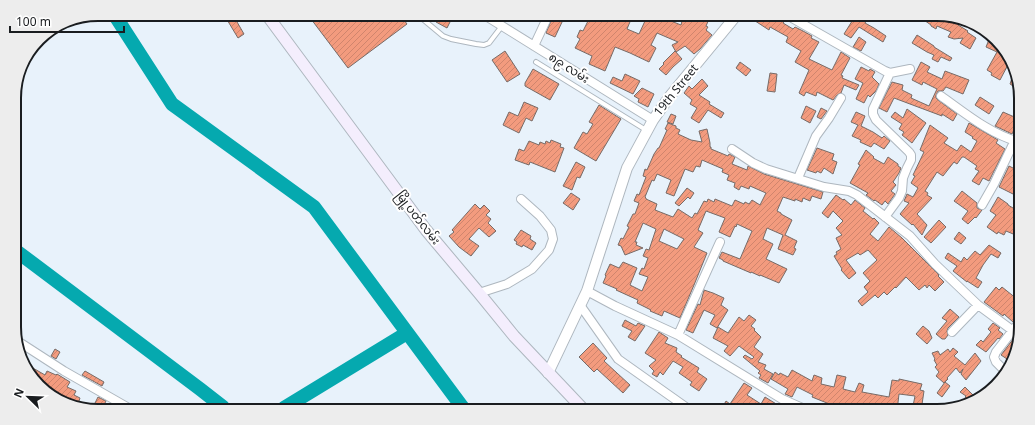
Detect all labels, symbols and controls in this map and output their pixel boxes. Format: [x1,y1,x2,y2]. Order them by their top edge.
scale bar [10,8,124,34]
text: 100 m [16,13,51,30]
street label: ၈၉ လမ်း [544,48,593,89]
street label: 19th Street [649,60,702,119]
street label: မြို့ပတ်လမ်း [390,187,445,249]
north arrow [8,377,48,417]
text: N [10,386,27,400]

